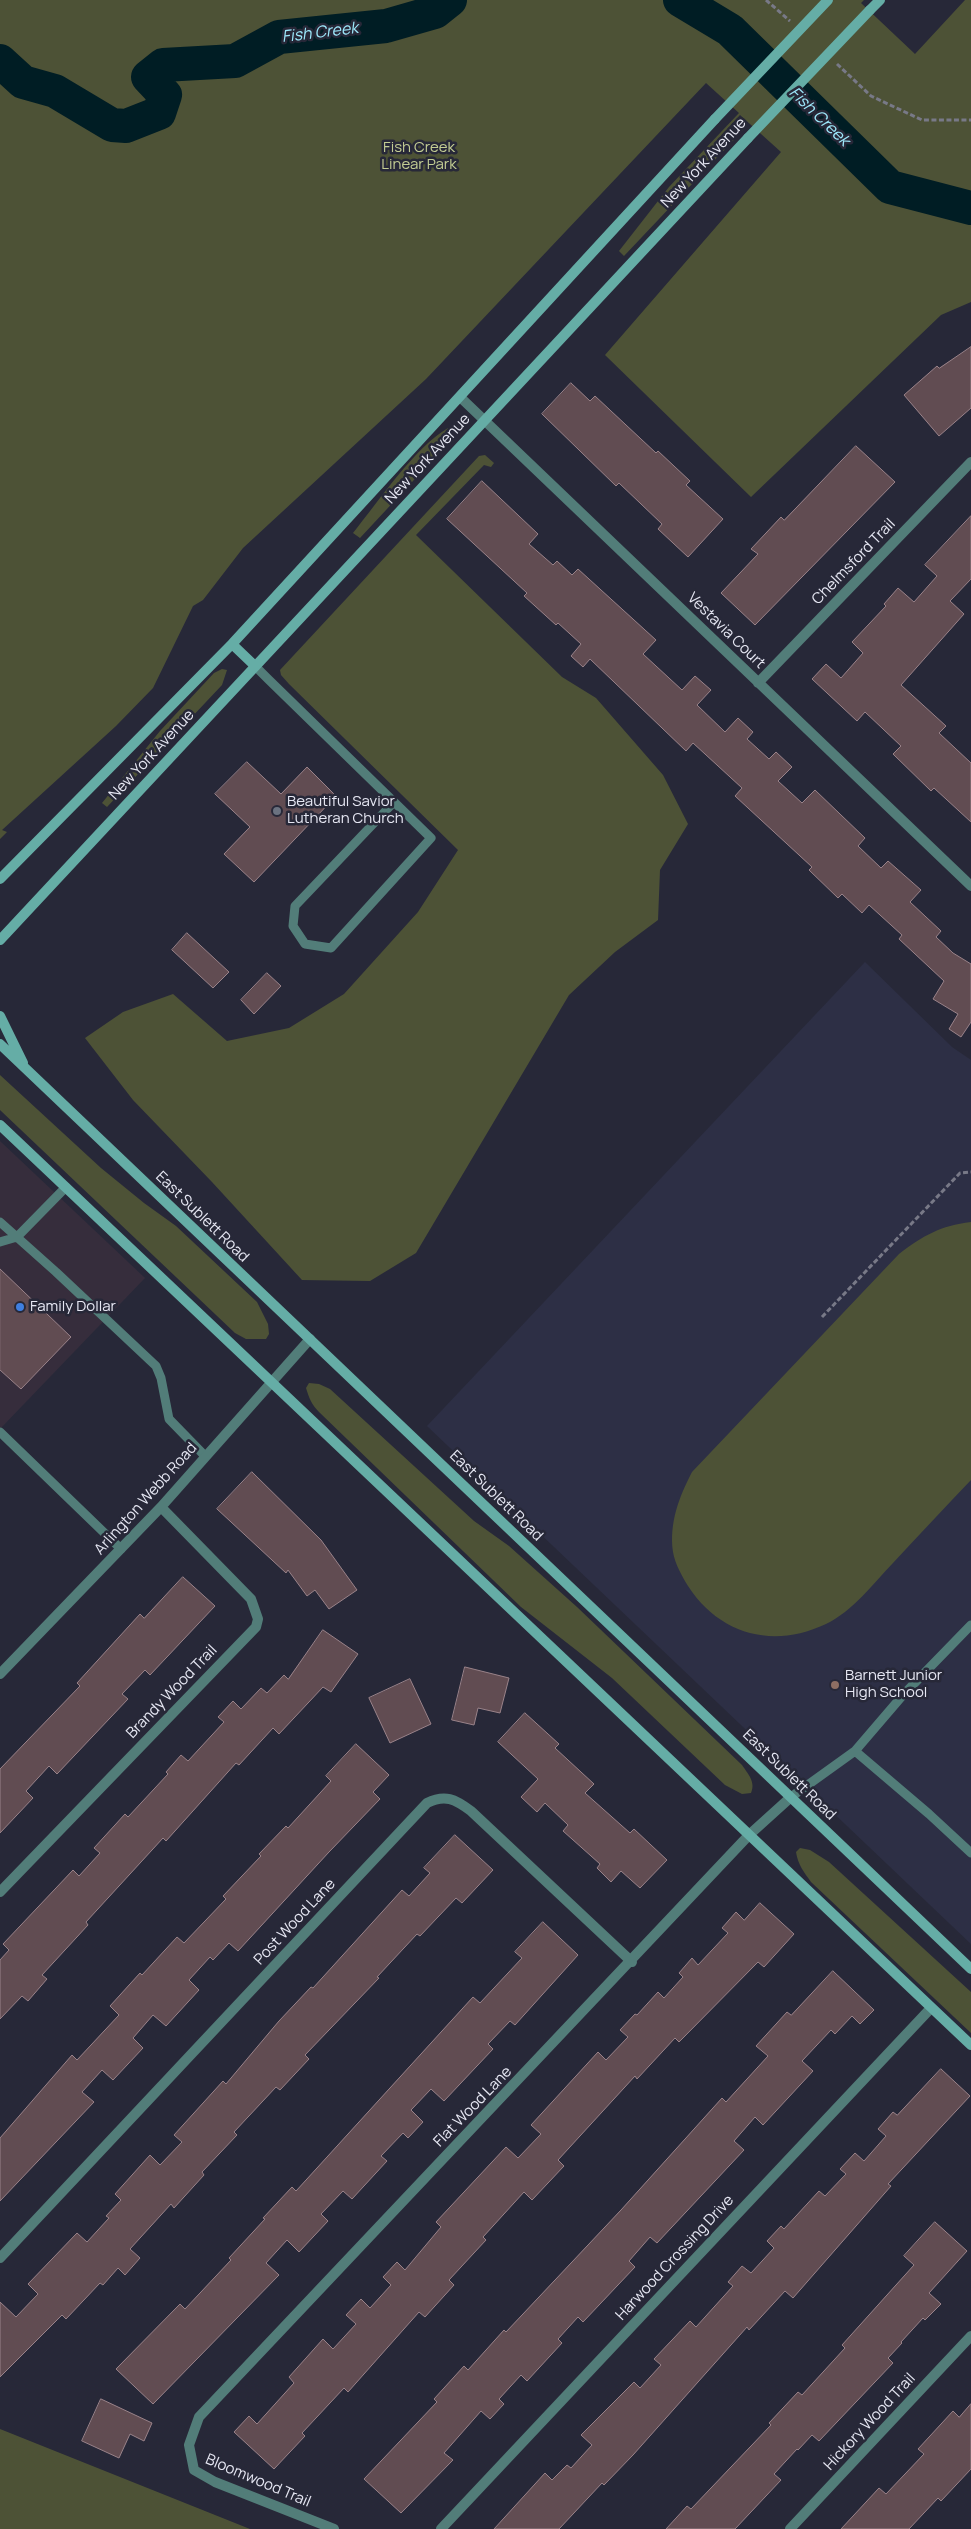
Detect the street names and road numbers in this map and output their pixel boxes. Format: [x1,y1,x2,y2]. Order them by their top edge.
street label: New York Avenue [658,114,750,212]
street label: New York Avenue [382,410,474,508]
street label: Chelmsford Trail [809,515,899,609]
street label: Vestavia Court [683,589,769,673]
street label: New York Avenue [106,706,198,804]
street label: East Sublett Road [152,1168,252,1266]
street label: Arlington Webb Road [91,1439,201,1559]
street label: East Sublett Road [446,1447,546,1545]
street label: Brandy Wood Trail [123,1642,221,1742]
street label: East Sublett Road [739,1726,839,1824]
street label: Post Wood Lane [251,1875,339,1969]
street label: Flat Wood Lane [430,2063,516,2151]
street label: Harwood Crossing Drive [612,2192,738,2324]
street label: Hickory Wood Trail [820,2370,920,2474]
street label: Bloomwood Trail [203,2451,313,2511]

